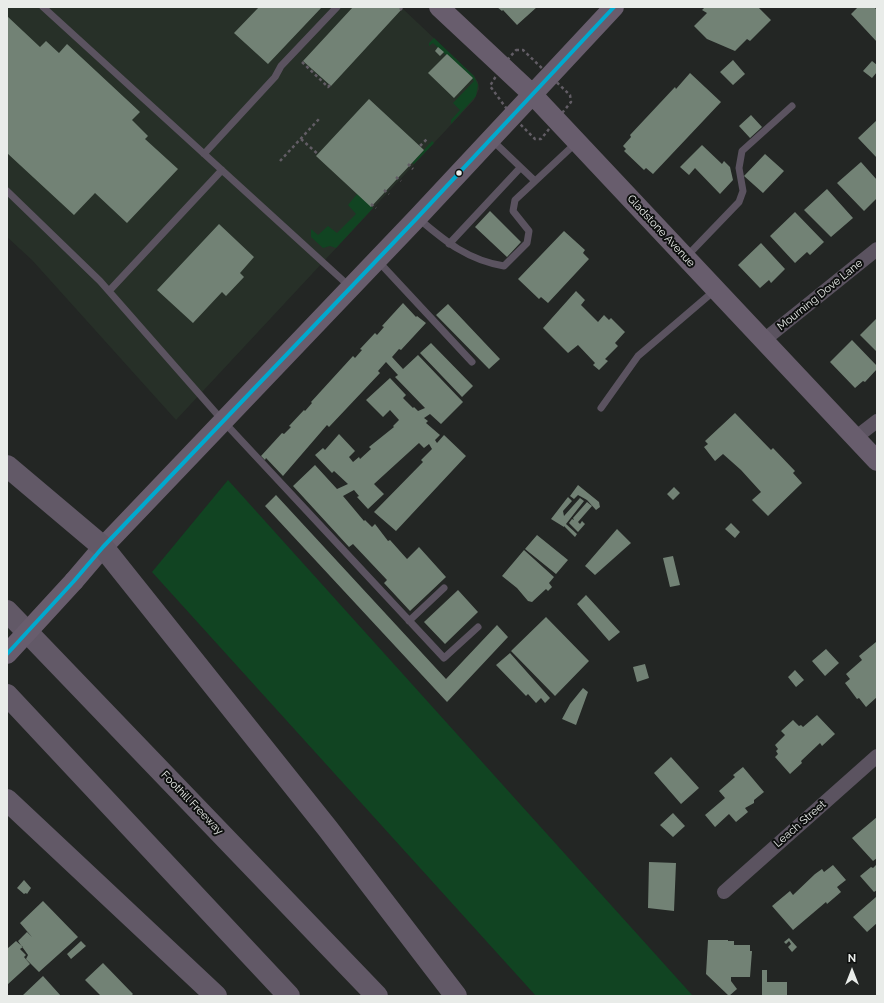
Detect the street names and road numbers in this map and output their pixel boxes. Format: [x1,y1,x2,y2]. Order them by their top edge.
street label: Gladstone Avenue [624,192,698,270]
street label: Mourning Dove Lane [775,257,865,333]
street label: Foothill Freeway [158,768,226,838]
street label: Leach Street [771,798,829,850]

